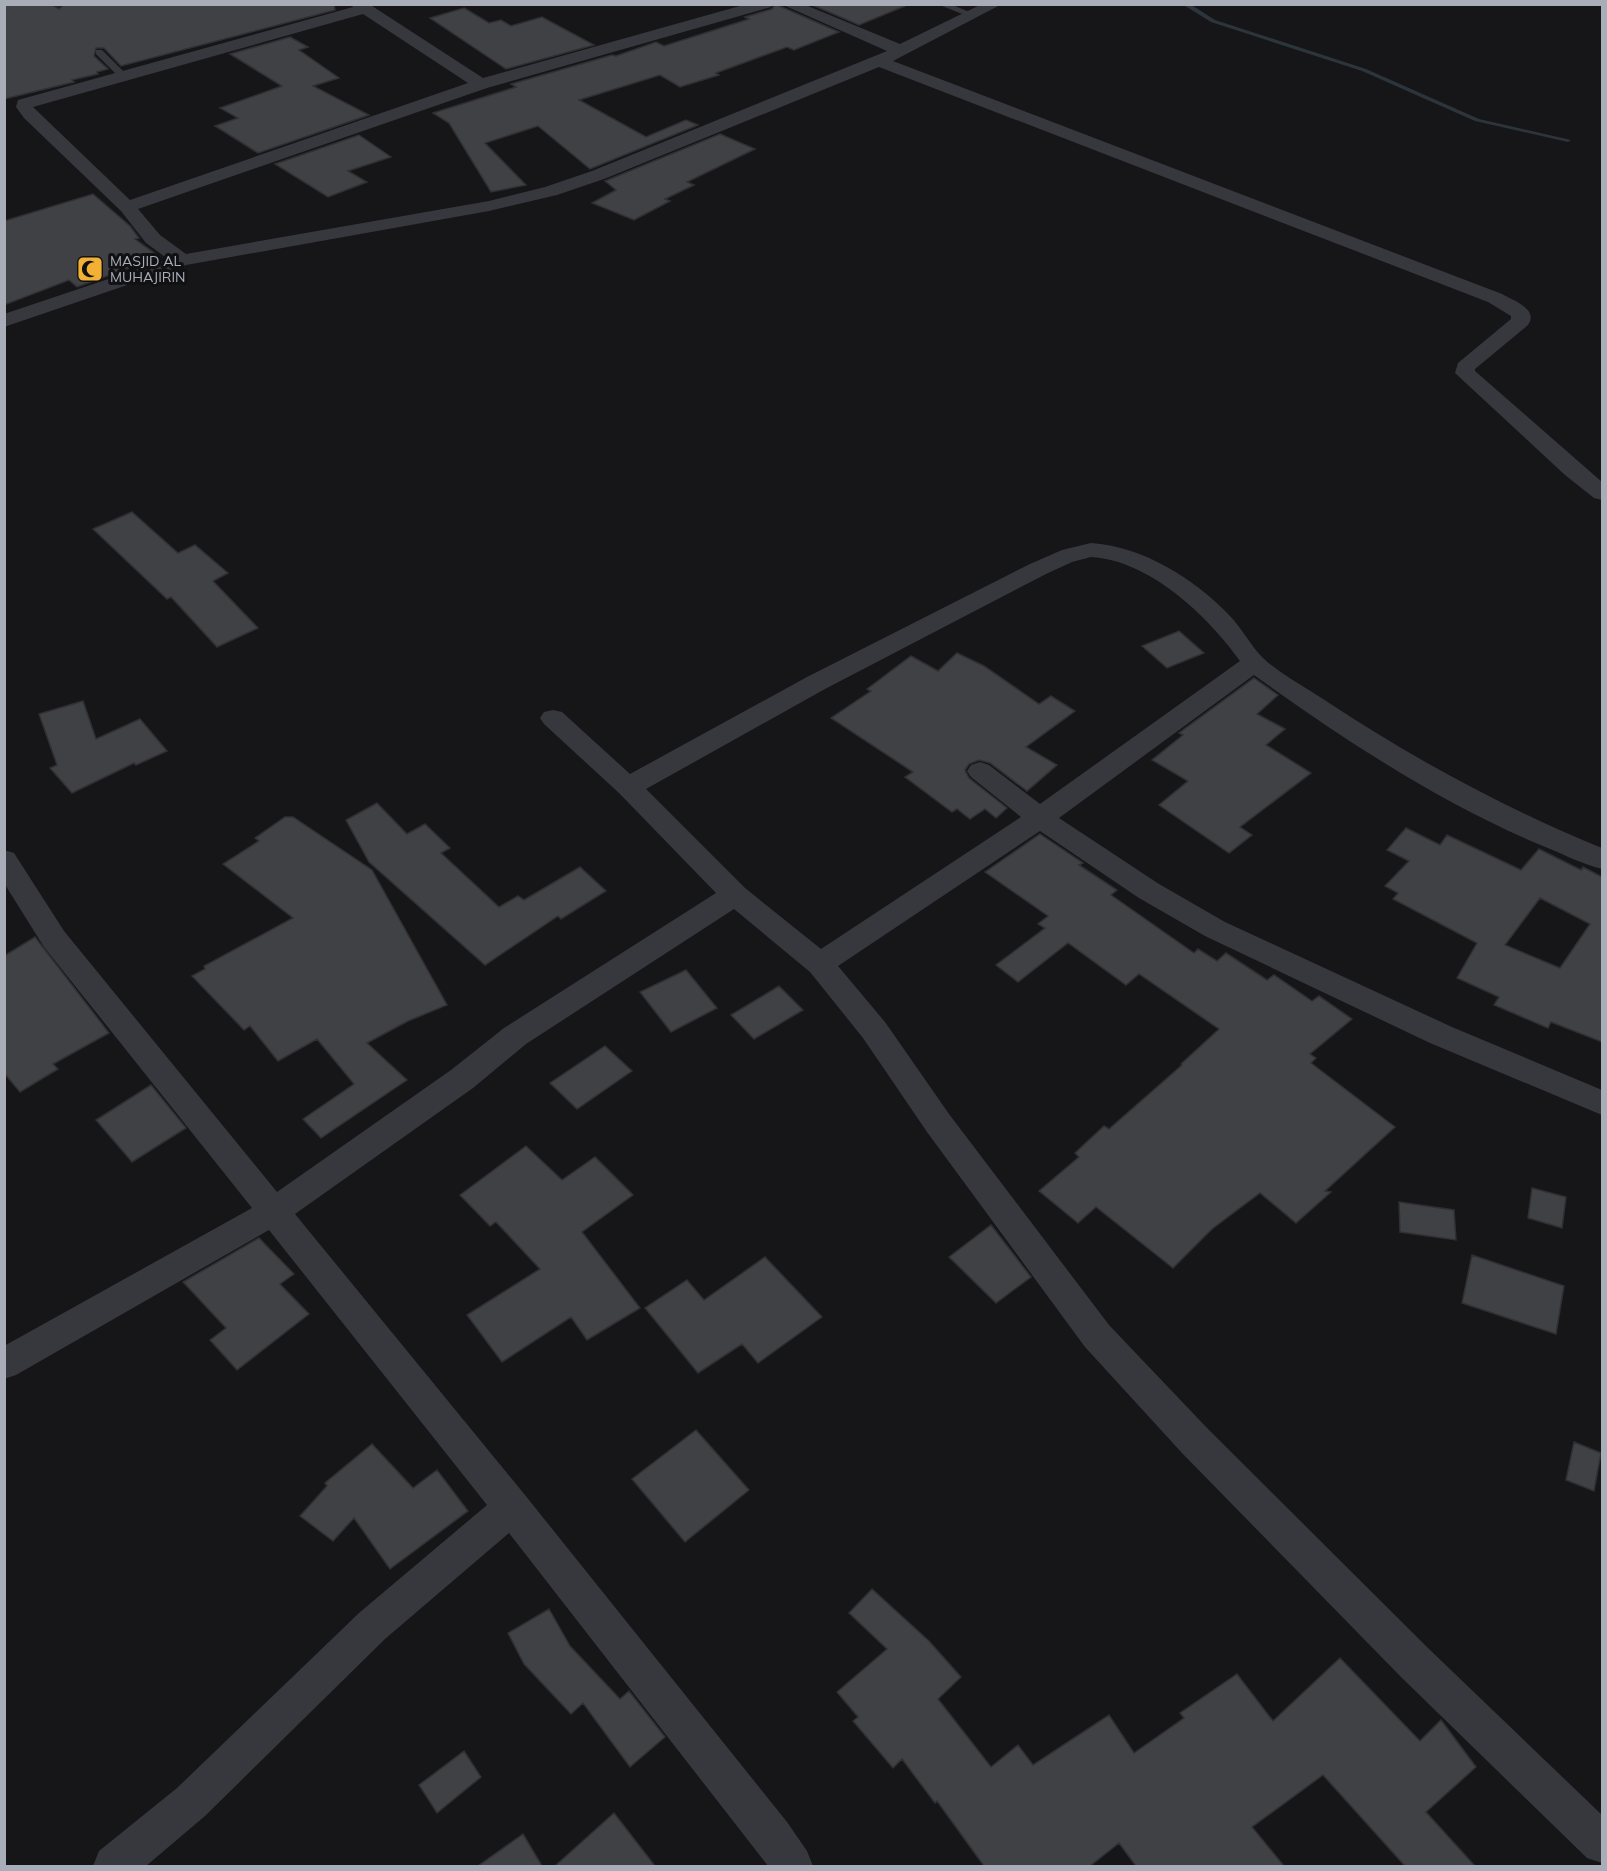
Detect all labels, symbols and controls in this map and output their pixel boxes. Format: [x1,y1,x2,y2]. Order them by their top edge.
place label: MASJID AL MUHAJIRIN [110,252,186,286]
mosque icon: MASJID AL MUHAJIRIN [75,254,105,284]

